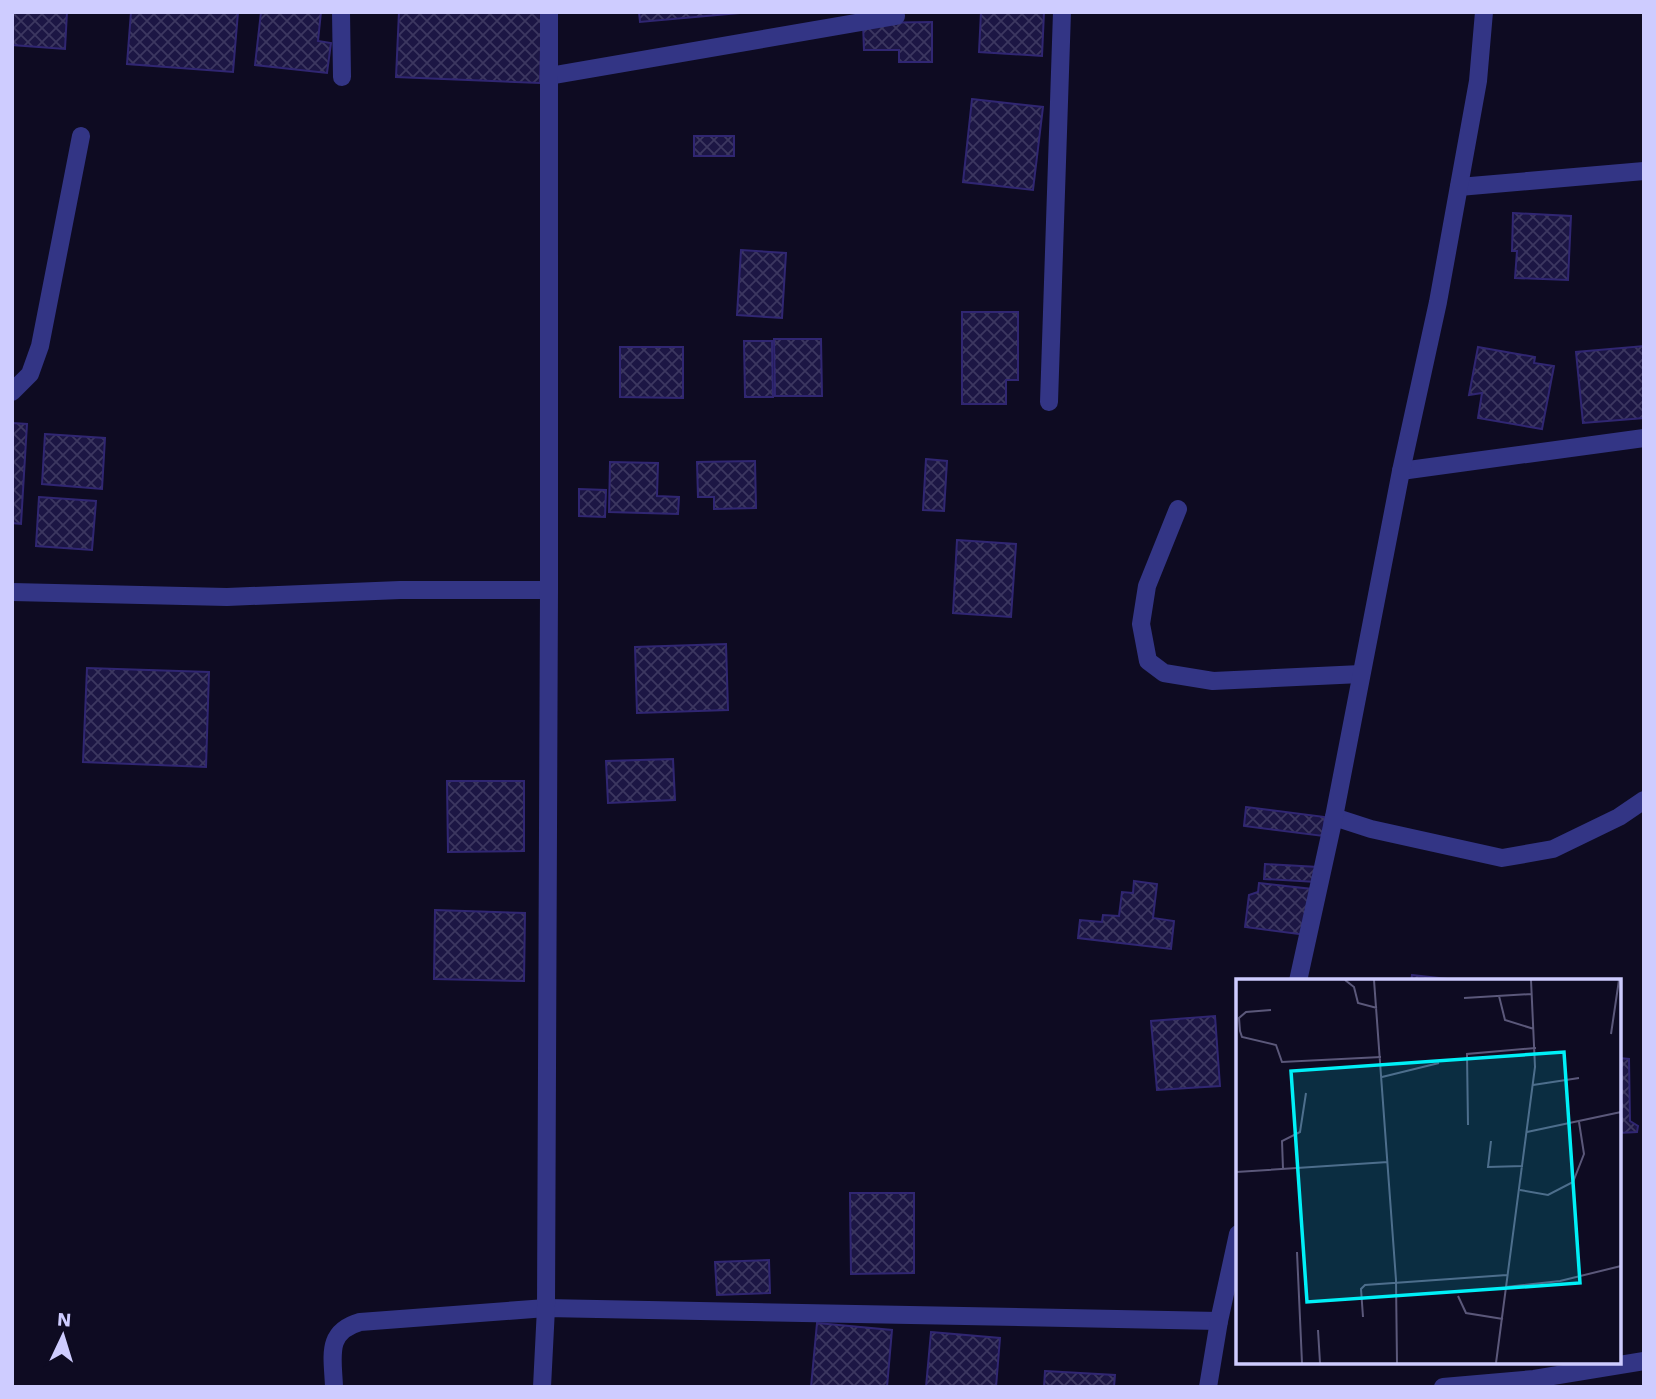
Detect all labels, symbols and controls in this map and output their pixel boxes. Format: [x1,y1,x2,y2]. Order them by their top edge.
inset map [1236,979,1621,1364]
north arrow [28,1301,98,1371]
text: N [56,1308,72,1332]

